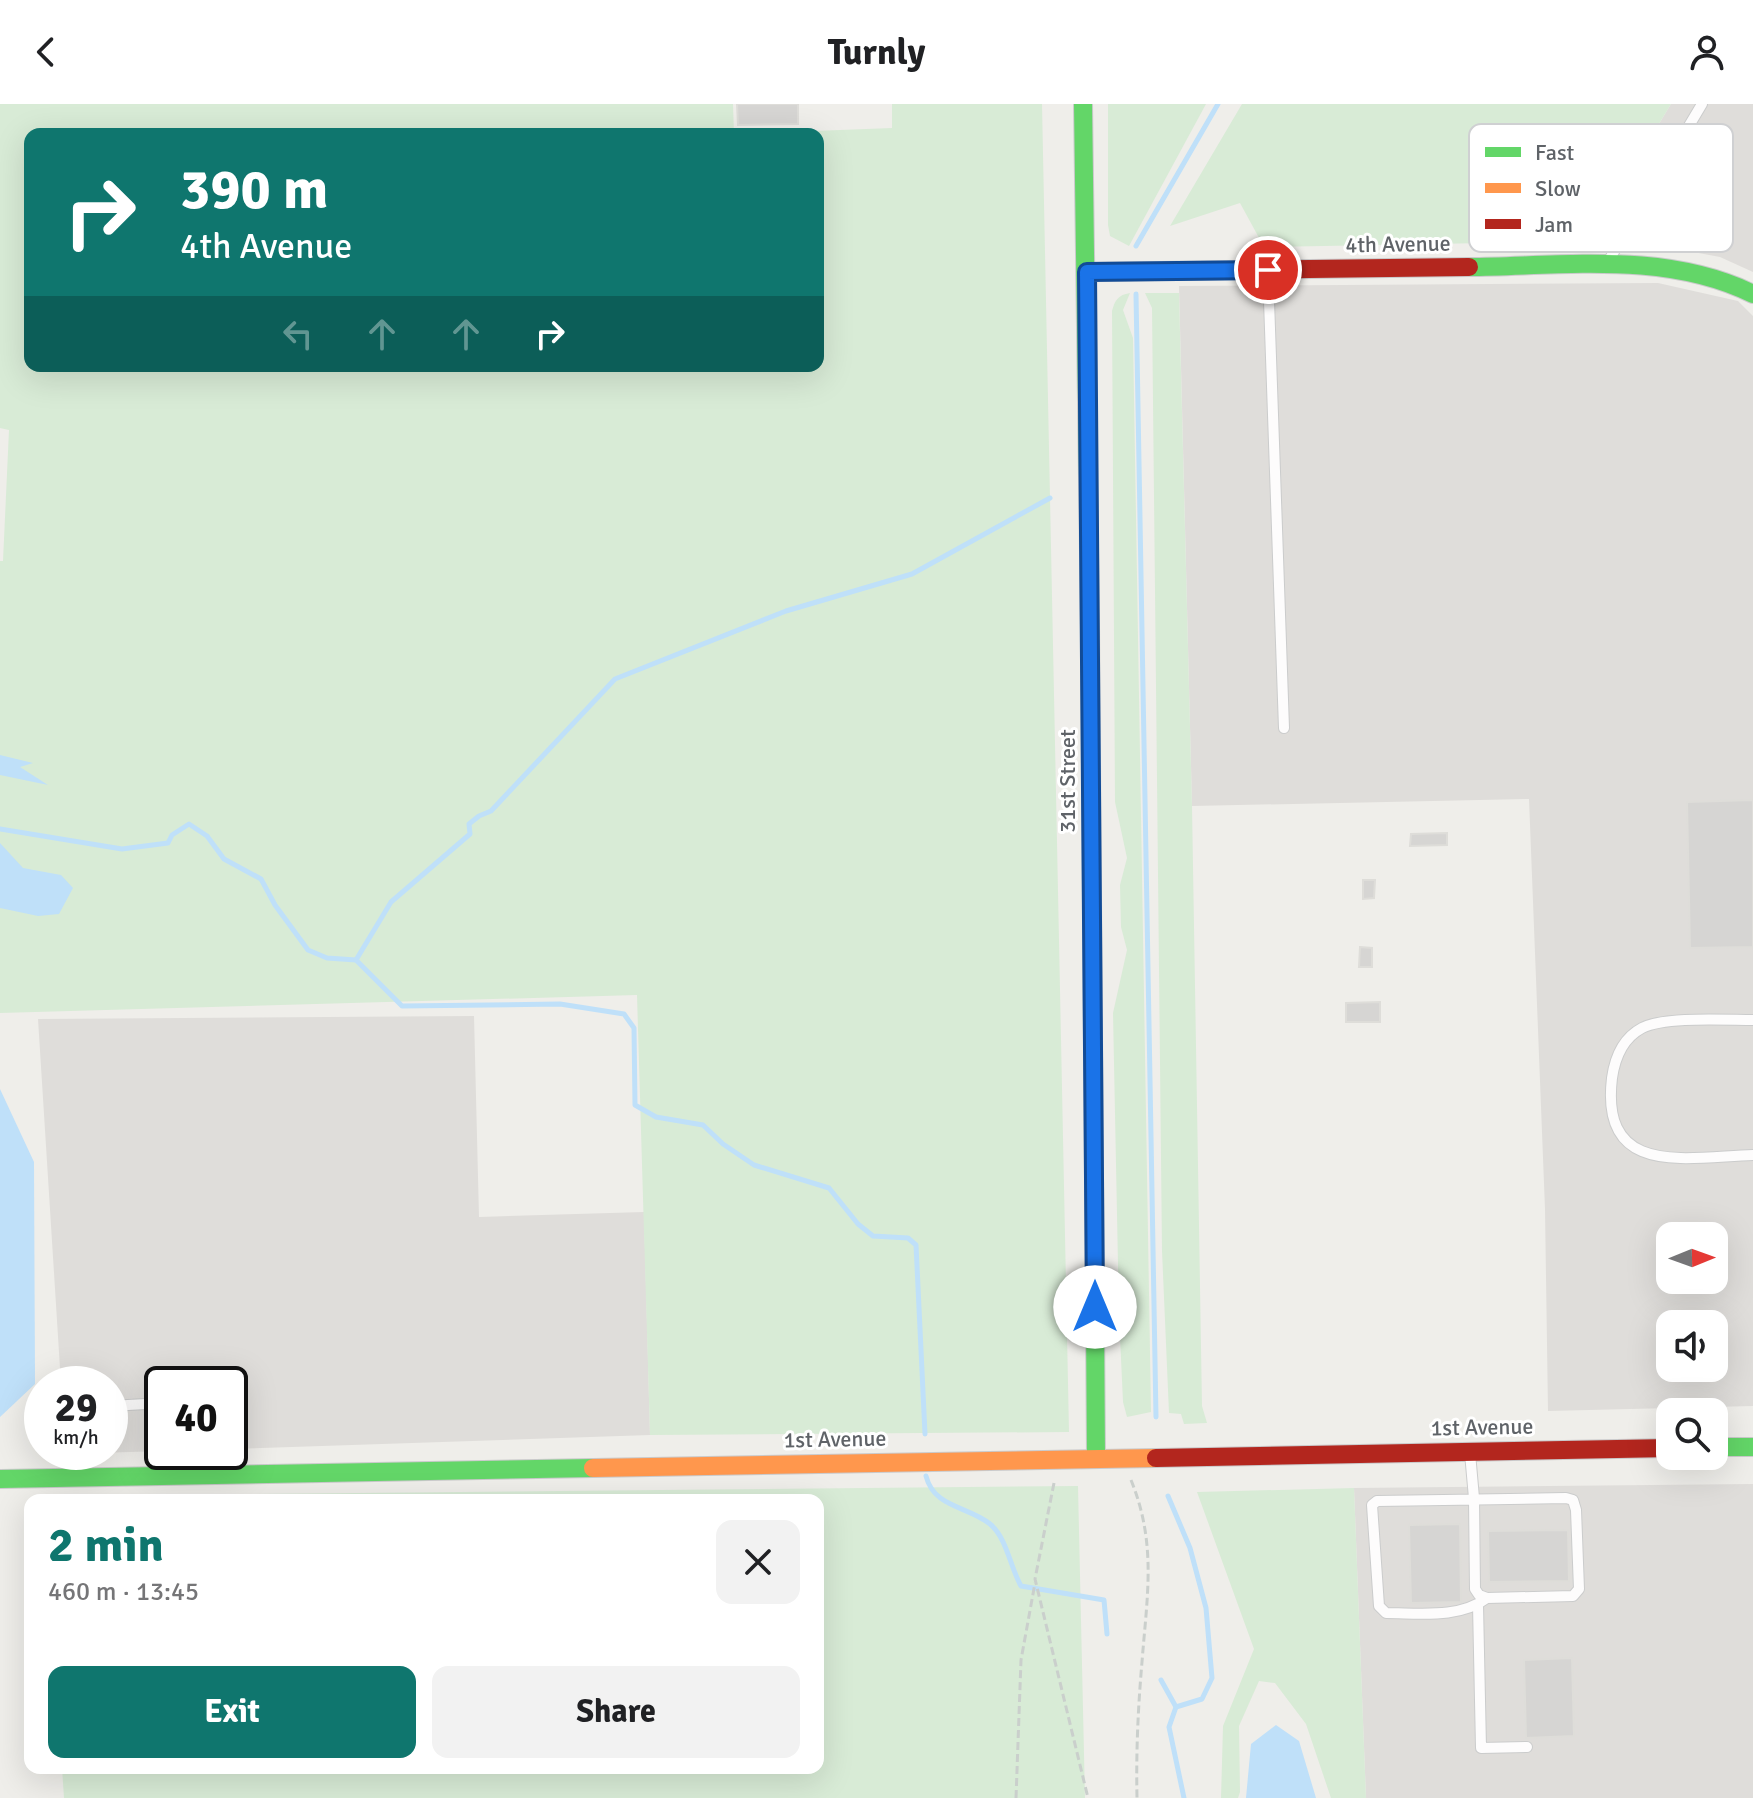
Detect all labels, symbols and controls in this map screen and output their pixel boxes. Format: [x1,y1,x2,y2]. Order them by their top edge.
icon: back [24,30,68,74]
text: Turnly [828,30,925,75]
icon: person [1685,30,1729,74]
legend [1469,124,1733,252]
text: Fast [1535,139,1575,166]
text: 390 m [180,155,328,224]
icon: right [48,160,152,264]
text: Slow [1535,175,1581,202]
text: Jam [1535,211,1573,238]
text: 4th Avenue [180,224,352,269]
street label: 4th Avenue [1345,230,1451,258]
pin [1234,236,1302,304]
icon: arrive [1246,248,1290,292]
icon: left [276,312,320,356]
icon: ahead [360,312,404,356]
icon: ahead [444,312,488,356]
icon: right [528,312,572,356]
street label: 31st Street [1054,729,1081,833]
north arrow [1656,1222,1728,1294]
map controls [1656,1222,1728,1470]
position arrow [1053,1265,1137,1349]
button: sound [1656,1310,1728,1382]
speed limit sign: 40 [144,1366,248,1470]
text: 29 [54,1383,98,1433]
button: search [1656,1398,1728,1470]
street label: 1st Avenue [1430,1413,1534,1441]
text: km/h [53,1425,99,1450]
street label: 1st Avenue [783,1425,887,1453]
text: 2 min [48,1516,164,1575]
button: close [716,1520,800,1604]
text: 460 m · 13:45 [48,1576,199,1608]
button: Exit [48,1666,416,1758]
button: Share [432,1666,800,1758]

